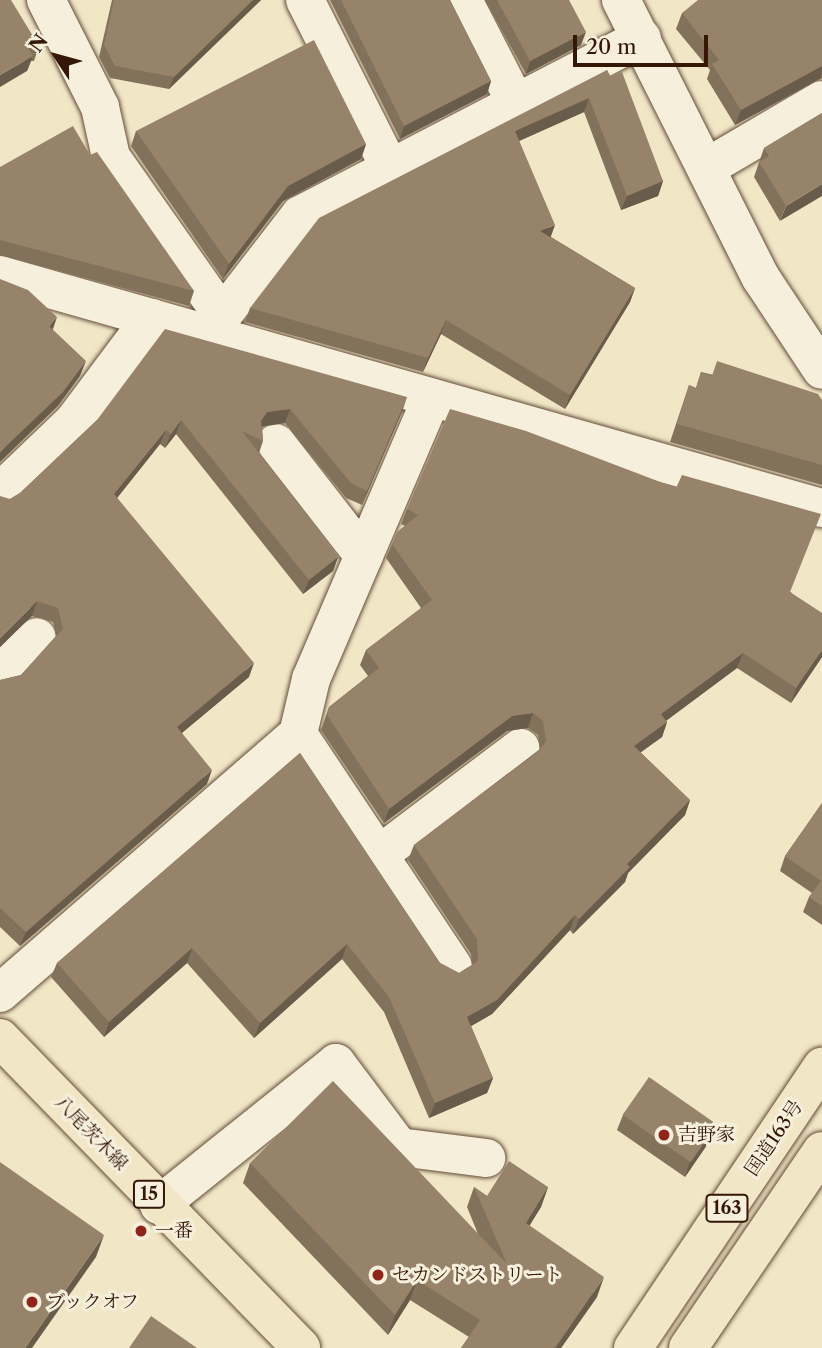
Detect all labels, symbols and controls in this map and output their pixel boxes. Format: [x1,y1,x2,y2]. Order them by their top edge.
north arrow [21,21,91,91]
scale bar [577,21,712,65]
text: N [24,30,53,57]
text: 20 m [586,34,637,59]
street label: 八尾茨木線 [50,1091,132,1175]
street label: 国道163号 [740,1096,808,1180]
place label: 吉野家 [678,1124,735,1146]
marker: 吉野家 [656,1127,672,1143]
road number: 15 [132,1180,166,1209]
road number: 163 [704,1194,750,1223]
place label: 一番 [155,1220,193,1242]
marker: 一番 [133,1223,149,1239]
place label: セカンドストリート [392,1264,563,1286]
marker: セカンドストリート [370,1267,386,1283]
place label: ブックオフ [46,1291,141,1313]
marker: ブックオフ [24,1294,40,1310]

